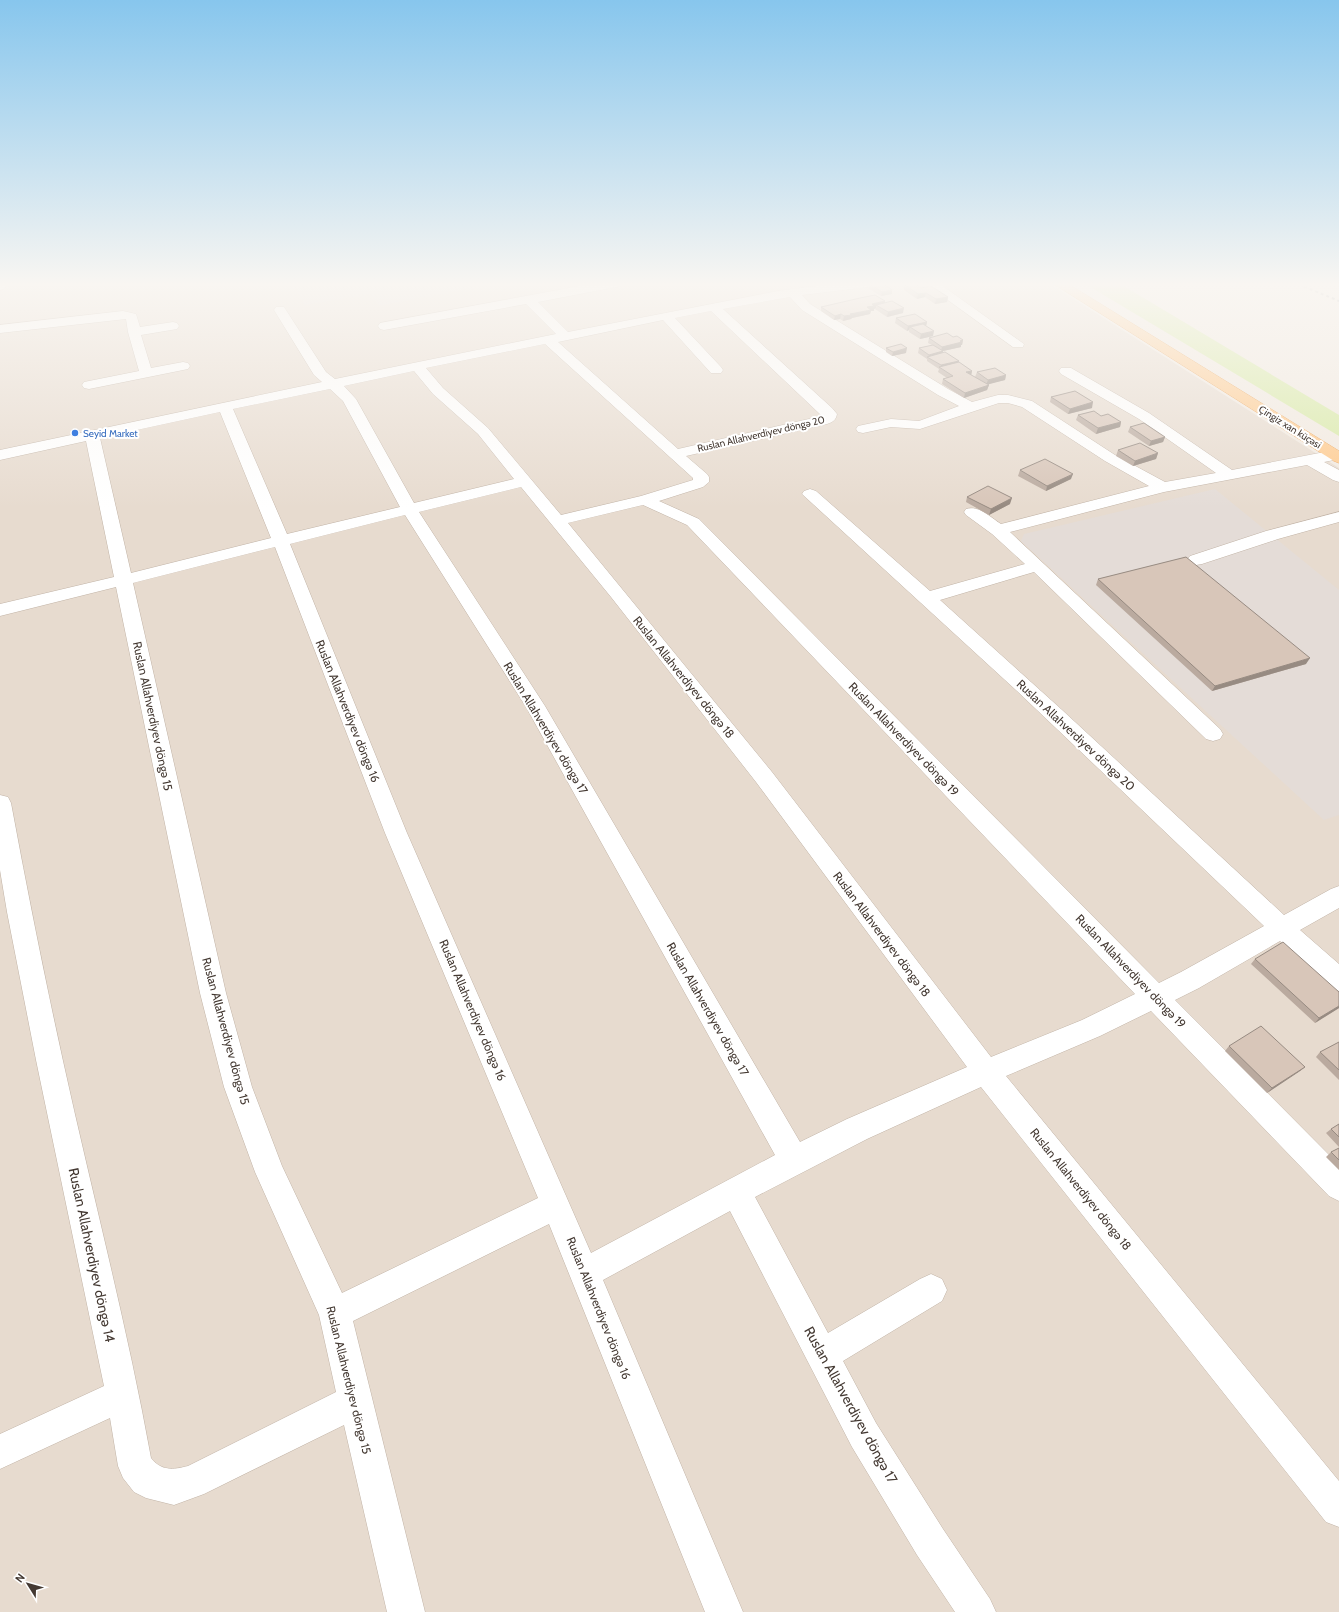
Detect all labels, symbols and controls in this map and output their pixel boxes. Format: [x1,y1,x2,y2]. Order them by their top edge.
street label: Çingiz xan küçəsi [1256,403,1324,451]
street label: Ruslan Allahverdiyev döngə 20 [696,413,826,455]
place label: Seyid Market [83,427,138,440]
marker: Seyid Market [70,428,80,438]
street label: Ruslan Allahverdiyev döngə 18 [630,613,738,741]
street label: Ruslan Allahverdiyev döngə 16 [313,638,384,785]
street label: Ruslan Allahverdiyev döngə 15 [130,640,176,792]
street label: Ruslan Allahverdiyev döngə 17 [501,659,591,797]
street label: Ruslan Allahverdiyev döngə 20 [1014,676,1138,794]
street label: Ruslan Allahverdiyev döngə 19 [846,679,962,799]
street label: Ruslan Allahverdiyev döngə 18 [830,868,934,1000]
street label: Ruslan Allahverdiyev döngə 19 [1073,911,1189,1031]
street label: Ruslan Allahverdiyev döngə 16 [436,937,510,1083]
street label: Ruslan Allahverdiyev döngə 17 [664,940,752,1078]
street label: Ruslan Allahverdiyev döngə 15 [199,956,253,1106]
street label: Ruslan Allahverdiyev döngə 18 [1027,1125,1135,1253]
street label: Ruslan Allahverdiyev döngə 14 [65,1166,119,1344]
street label: Ruslan Allahverdiyev döngə 16 [564,1235,635,1382]
street label: Ruslan Allahverdiyev döngə 15 [323,1304,375,1456]
street label: Ruslan Allahverdiyev döngə 17 [800,1323,902,1487]
north arrow [8,1564,48,1604]
text: N [12,1571,28,1585]

